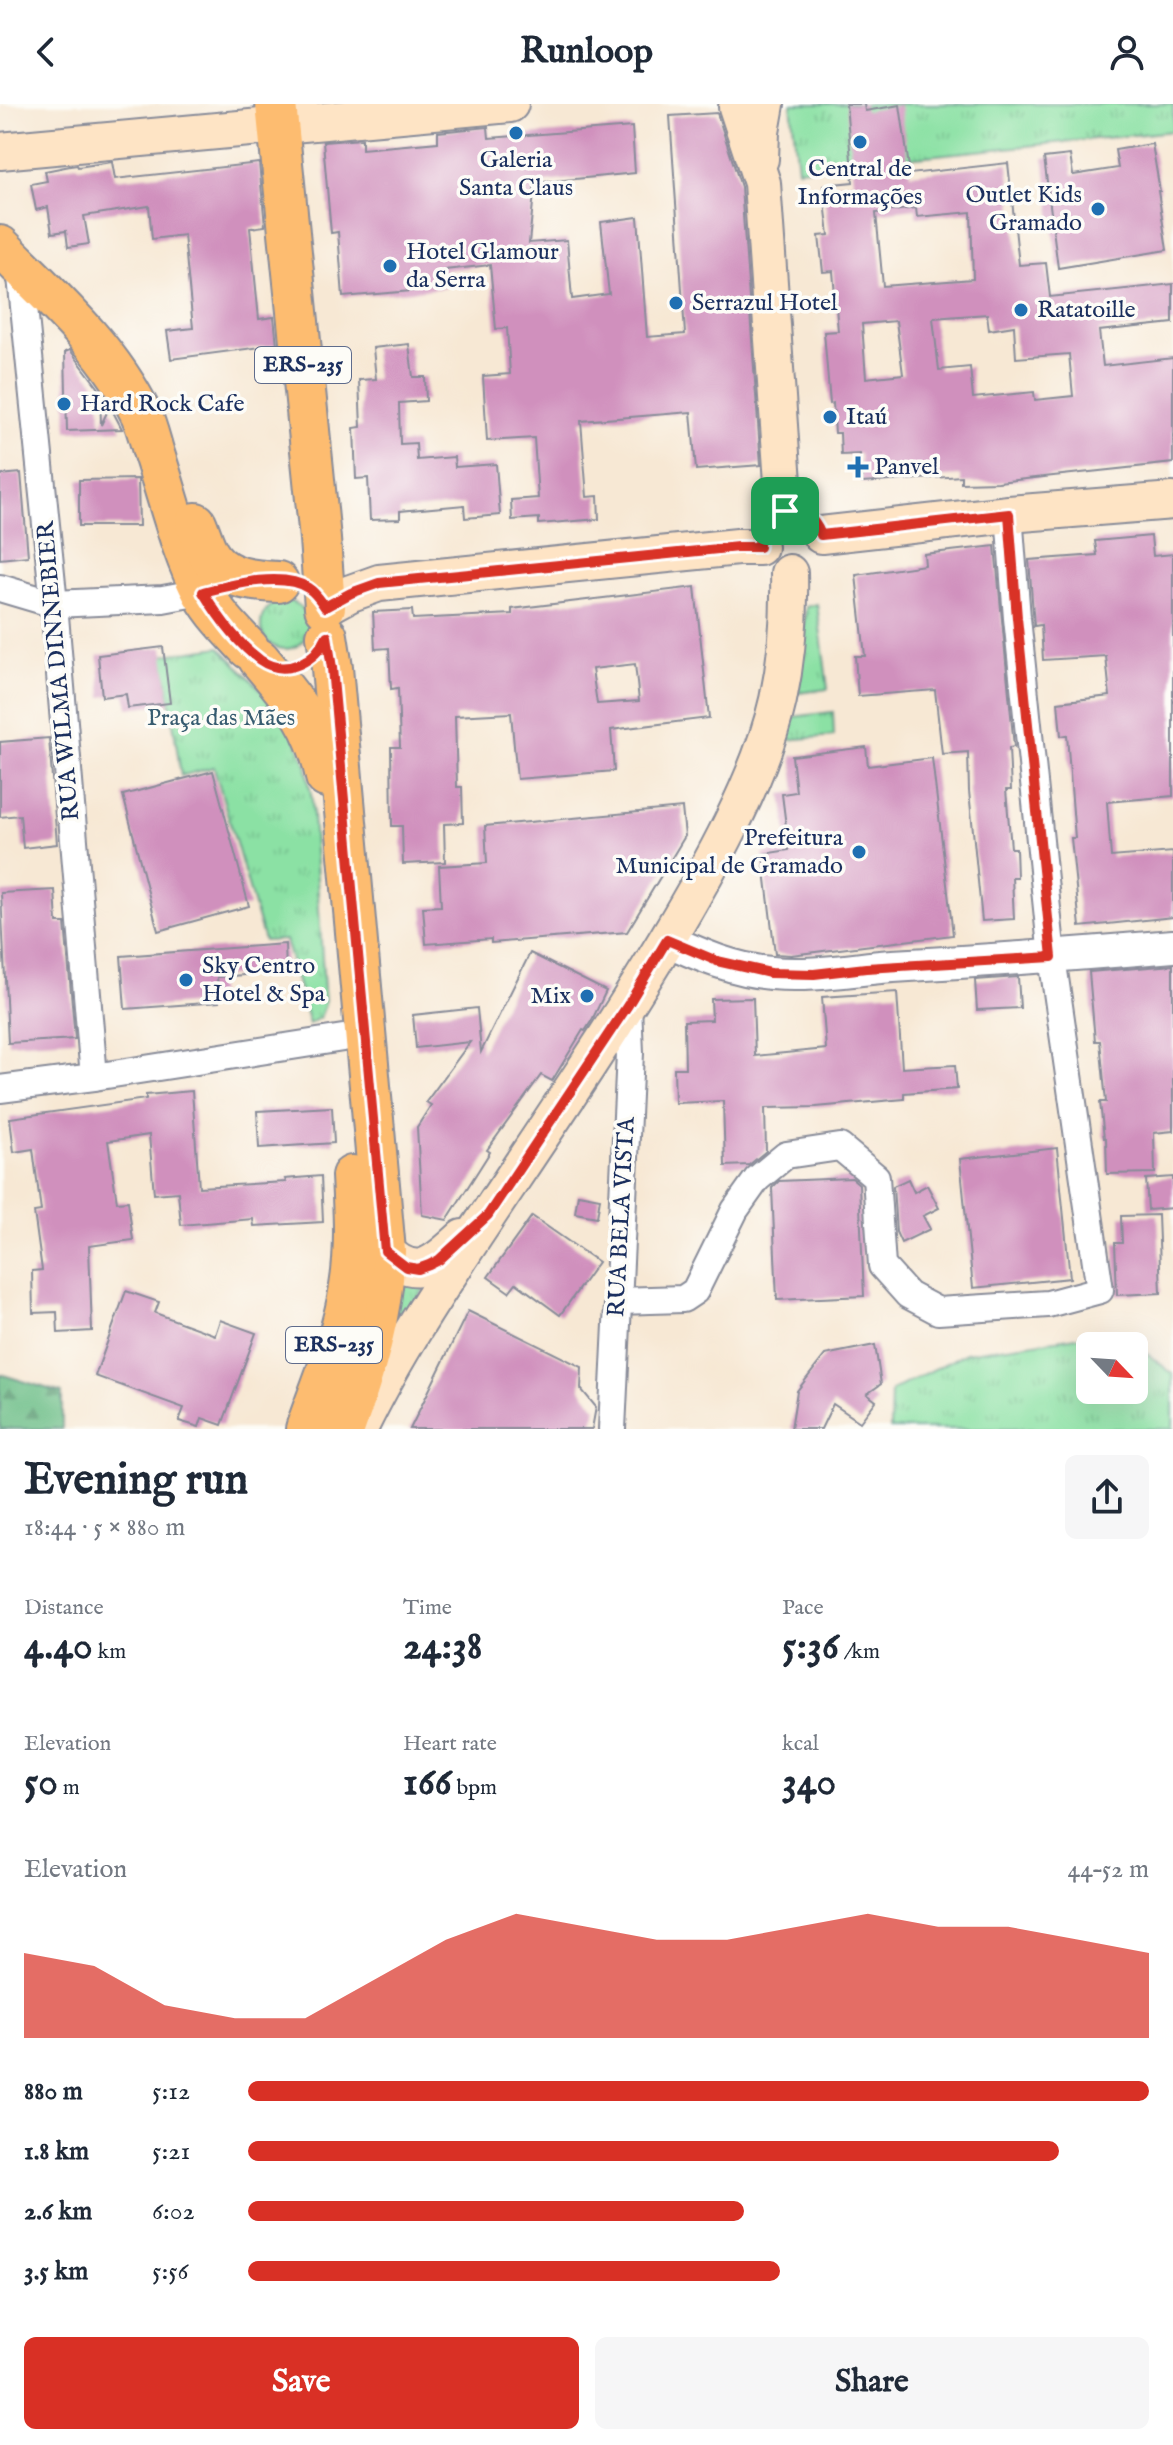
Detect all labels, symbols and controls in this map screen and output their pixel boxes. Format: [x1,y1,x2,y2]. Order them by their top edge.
text: Runloop [520,29,653,75]
icon: back [24,30,68,74]
icon: person [1105,30,1149,74]
marker: Galeria Santa Claus [507,124,525,142]
marker: Central de Informações [851,133,869,151]
place label: Galeria Santa Claus [459,145,573,204]
place label: Central de Informações [798,154,922,213]
place label: Outlet Kids Gramado [966,180,1082,239]
marker: Outlet Kids Gramado [1089,200,1107,218]
place label: Hotel Glamour da Serra [406,237,559,296]
marker: Hotel Glamour da Serra [381,257,399,275]
place label: Serrazul Hotel [692,288,838,319]
marker: Serrazul Hotel [667,294,685,312]
place label: Ratatoille [1037,295,1136,326]
marker: Ratatoille [1012,301,1030,319]
road number: ERS-235 [255,347,351,383]
place label: Hard Rock Cafe [80,389,244,420]
marker: Hard Rock Cafe [55,395,73,413]
place label: Itaú [846,402,887,433]
marker: Itaú [821,408,839,426]
place label: Panvel [874,452,939,483]
marker: Panvel [849,458,867,476]
pin [751,477,819,545]
icon: arrive [763,489,807,533]
street label: RUA WILMA DINNEBIER [30,519,88,822]
park label: Praça das Mães [147,703,295,734]
place label: Prefeitura Municipal de Gramado [615,823,844,882]
marker: Prefeitura Municipal de Gramado [850,843,868,861]
place label: Sky Centro Hotel & Spa [202,951,326,1010]
marker: Sky Centro Hotel & Spa [177,971,195,989]
place label: Mix [530,981,571,1012]
marker: Mix [578,987,596,1005]
street label: RUA BELA VISTA [601,1115,643,1318]
road number: ERS-235 [286,1327,382,1363]
north arrow [1076,1332,1148,1404]
map controls [1076,1332,1148,1404]
text: Evening run [24,1453,248,1509]
button: share [1065,1455,1149,1539]
text: 18:44 · 5 × 880 m [24,1511,185,1544]
text: Distance [24,1594,104,1622]
text: Time [403,1594,452,1622]
text: Pace [782,1594,824,1622]
text: 4.40 [24,1622,93,1673]
text: 24:38 [403,1622,483,1673]
text: 5:36 [782,1622,839,1673]
text: km [93,1638,126,1666]
text: /km [839,1638,880,1666]
text: Elevation [24,1730,111,1758]
text: Heart rate [403,1730,497,1758]
text: kcal [782,1730,819,1758]
text: 50 [24,1758,58,1809]
text: 166 [403,1758,452,1809]
text: 340 [782,1758,836,1809]
text: m [58,1774,80,1802]
text: bpm [452,1774,497,1802]
text: Elevation [24,1853,127,1886]
text: 44–52 m [1068,1853,1149,1886]
text: 880 m [24,2075,83,2108]
text: 5:12 [152,2075,190,2108]
text: 1.8 km [24,2135,89,2168]
text: 5:21 [152,2135,190,2168]
text: 2.6 km [24,2195,92,2228]
text: 6:02 [152,2195,195,2228]
text: 3.5 km [24,2255,88,2288]
text: 5:56 [152,2255,189,2288]
button: Save [24,2337,579,2429]
button: Share [595,2337,1149,2429]

